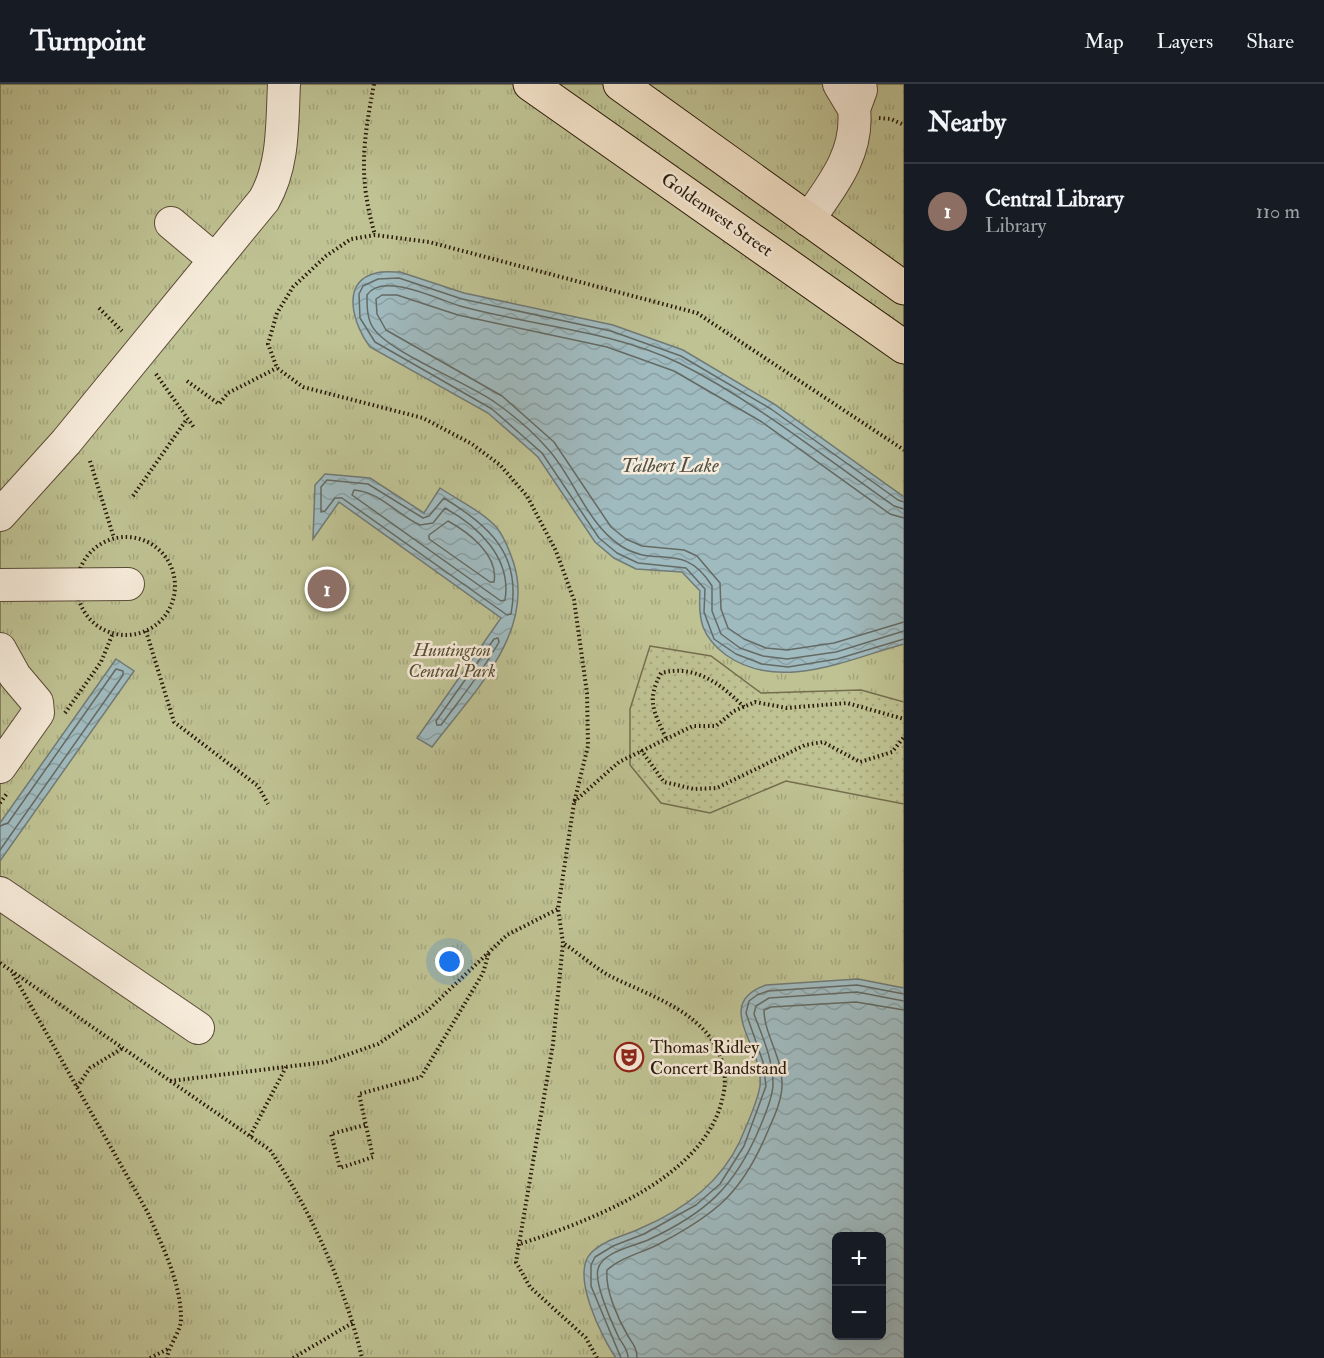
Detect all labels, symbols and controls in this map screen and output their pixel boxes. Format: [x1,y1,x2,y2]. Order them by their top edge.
text: Turnpoint [30,24,146,59]
text: Map [1084,28,1124,55]
text: Layers [1157,28,1213,55]
text: Share [1246,28,1294,55]
text: Nearby [928,107,1006,139]
street label: Goldenwest Street [657,168,778,262]
text: Central Library [985,185,1124,213]
text: 1 [944,199,951,224]
text: 110 m [1256,199,1300,224]
text: Library [985,213,1046,238]
water label: Talbert Lake [621,453,719,478]
pin: 1 [308,566,346,612]
park label: Huntington Central Park [408,639,496,683]
your location [435,947,464,976]
place label: Thomas Ridley Concert Bandstand [650,1036,787,1080]
theatre icon: Thomas Ridley Concert Bandstand [613,1041,645,1073]
map controls [832,1232,886,1340]
button: + [832,1232,886,1286]
button: − [832,1286,886,1340]

